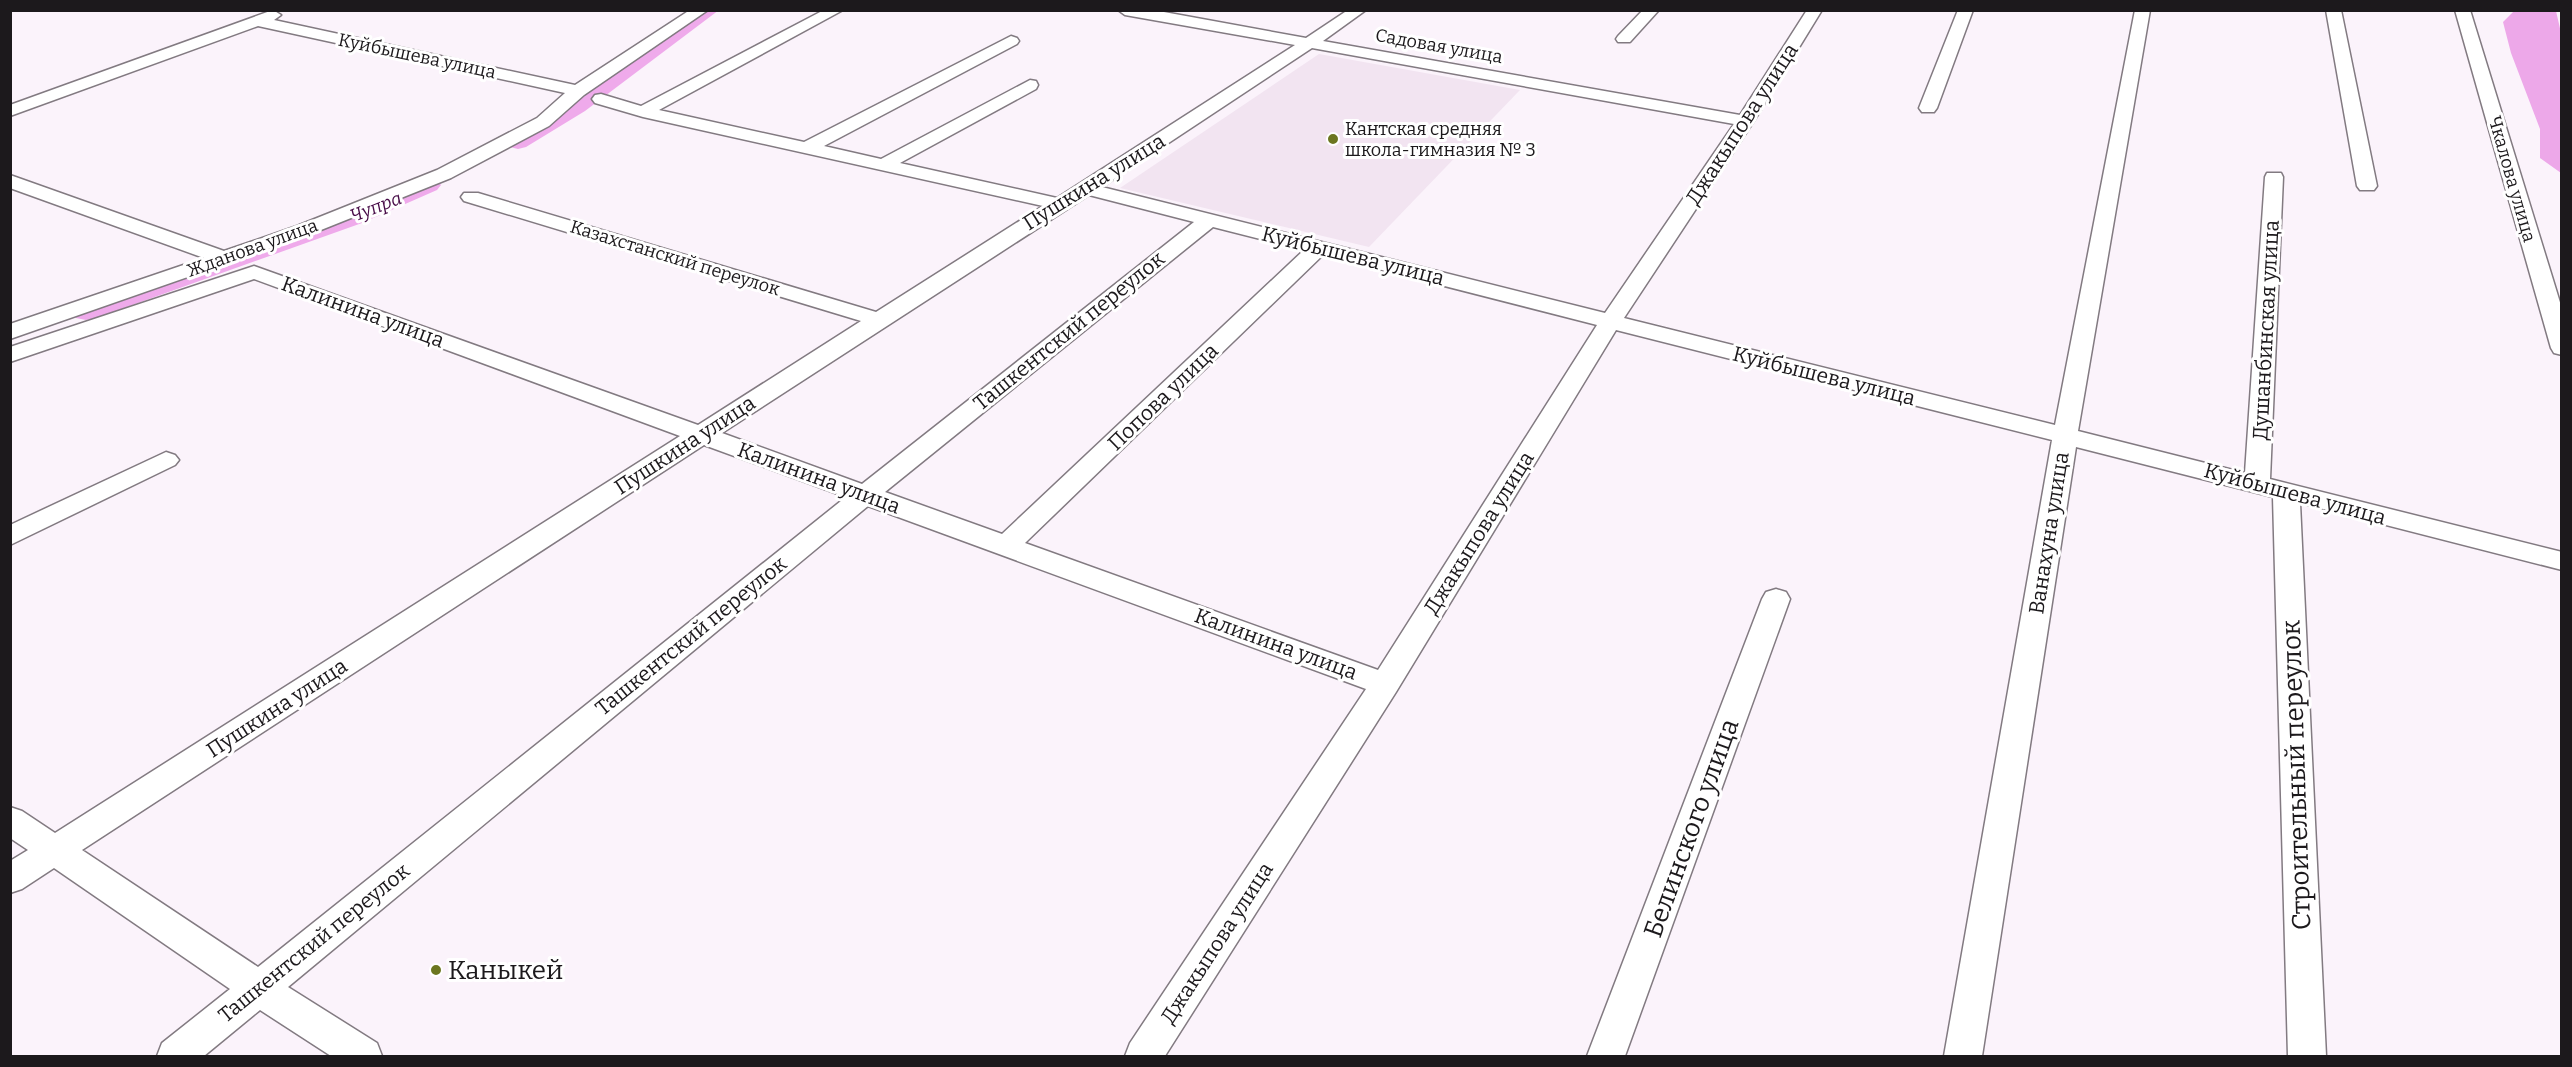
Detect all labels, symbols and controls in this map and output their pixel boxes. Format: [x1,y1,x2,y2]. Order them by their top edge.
street label: Садовая улица [1374,24,1504,68]
street label: Куйбышева улица [336,29,498,83]
street label: Джакыпова улица [1680,38,1804,210]
street label: Чкалова улица [2483,113,2541,245]
place label: Кантская средняя школа-гимназия № 3 [1345,118,1536,161]
street label: Пушкина улица [1018,128,1170,236]
marker: Кантская средняя школа-гимназия № 3 [1326,132,1340,146]
water label: Чупра [347,187,405,227]
street label: Жданова улица [183,214,321,282]
street label: Казахстанский переулок [568,216,783,301]
street label: Душанбинская улица [2247,219,2285,441]
street label: Куйбышева улица [1259,221,1448,291]
street label: Ташкентский переулок [968,245,1170,416]
street label: Калинина улица [278,270,448,354]
street label: Попова улица [1102,337,1224,456]
street label: Куйбышева улица [1730,341,1919,411]
street label: Пушкина улица [610,390,761,500]
street label: Калинина улица [734,436,904,520]
street label: Джакыпова улица [1418,446,1540,619]
street label: Ванахуна улица [2023,450,2075,616]
street label: Куйбышева улица [2201,457,2389,531]
street label: Ташкентский переулок [590,550,792,721]
street label: Калинина улица [1191,602,1361,686]
street label: Строительный переулок [2276,619,2317,931]
street label: Пушкина улица [202,653,353,763]
street label: Белинского улица [1638,715,1745,942]
street label: Ташкентский переулок [213,857,415,1028]
street label: Джакыпова улица [1155,857,1279,1029]
place label: Каныкей [448,955,563,986]
marker: Каныкей [429,963,443,977]

